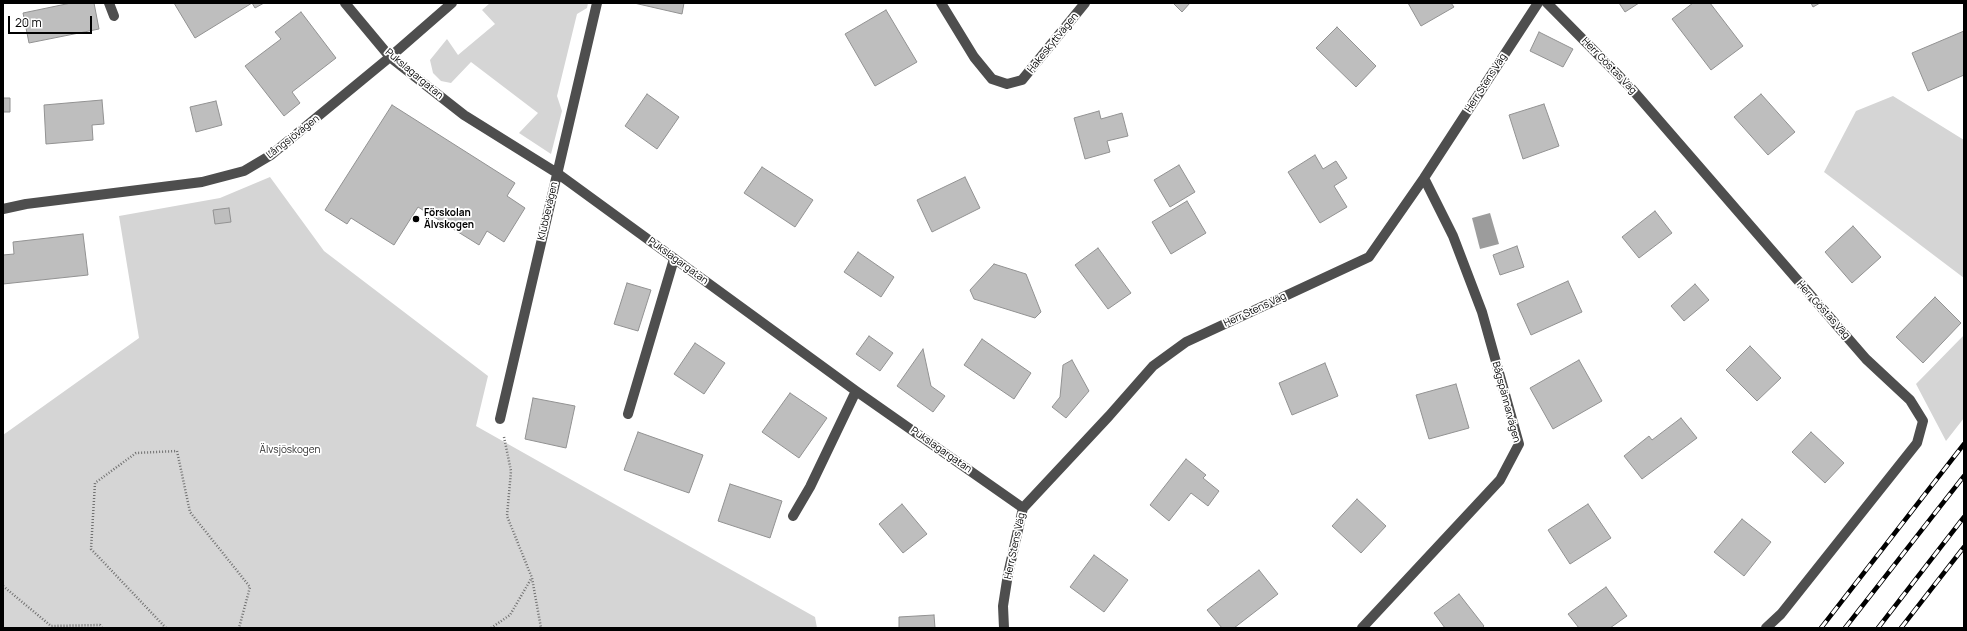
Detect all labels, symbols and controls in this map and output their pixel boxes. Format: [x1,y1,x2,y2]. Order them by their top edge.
scale bar [10,8,94,34]
street label: Hakeskyttvägen [1025,11,1081,75]
text: 20 m [15,14,42,31]
street label: Herr Göstas Väg [1579,35,1639,97]
street label: Pukslagargatan [383,46,445,102]
street label: Herr Stens Väg [1463,51,1509,115]
street label: Långsjövägen [264,113,322,161]
street label: Klubbevägen [535,181,561,241]
place label: Förskolan Älvskogen [424,207,474,230]
marker: Förskolan Älvskogen [411,214,421,224]
street label: Pukslagargatan [645,235,711,287]
street label: Herr Göstas Väg [1794,279,1852,341]
street label: Herr Stens Väg [1222,290,1288,330]
street label: Bågspännarvägen [1489,360,1523,444]
street label: Pukslagargatan [908,424,974,476]
park label: Älvsjöskogen [260,444,320,456]
street label: Herr Stens Väg [1002,512,1028,580]

